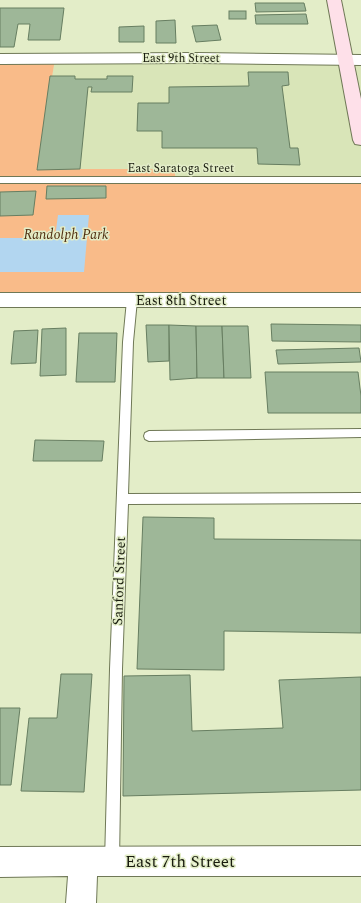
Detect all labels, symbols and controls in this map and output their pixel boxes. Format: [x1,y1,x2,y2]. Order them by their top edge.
street label: East 9th Street [142,49,220,68]
street label: East Saratoga Street [128,159,234,178]
park label: Randolph Park [23,224,109,245]
street label: East 8th Street [136,290,226,311]
street label: Sanford Street [107,536,131,626]
street label: East 7th Street [125,849,235,875]

